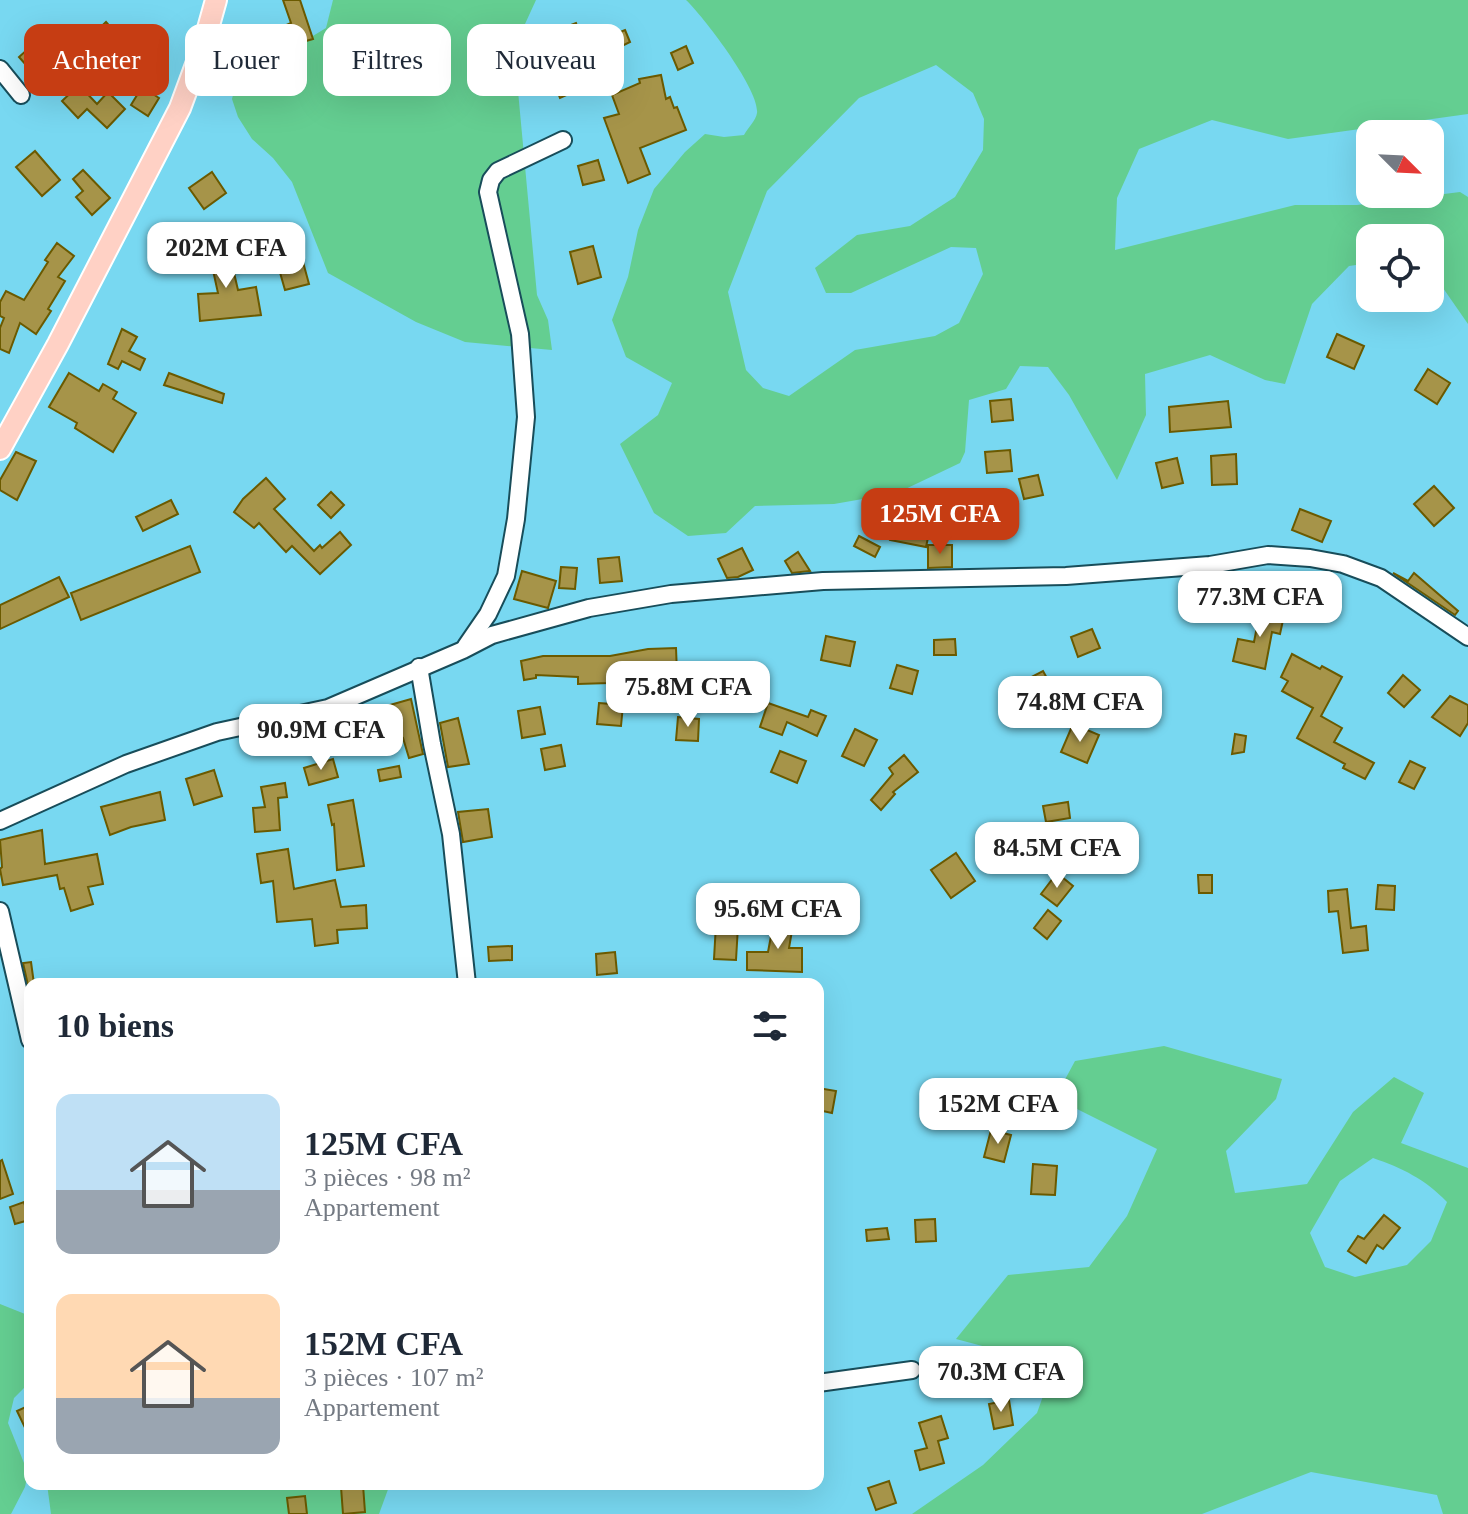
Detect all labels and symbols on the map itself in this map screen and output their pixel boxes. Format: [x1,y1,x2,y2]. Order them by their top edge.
north arrow [1356,120,1444,208]
pin: 202M CFA [143,222,309,290]
pin: 125M CFA [857,488,1023,556]
pin: 77.3M CFA [1168,571,1352,639]
pin: 75.8M CFA [596,661,780,729]
pin: 74.8M CFA [988,676,1172,744]
pin: 90.9M CFA [229,704,413,772]
pin: 84.5M CFA [965,822,1149,890]
pin: 95.6M CFA [686,883,870,951]
pin: 152M CFA [915,1078,1081,1146]
pin: 70.3M CFA [909,1346,1093,1414]

